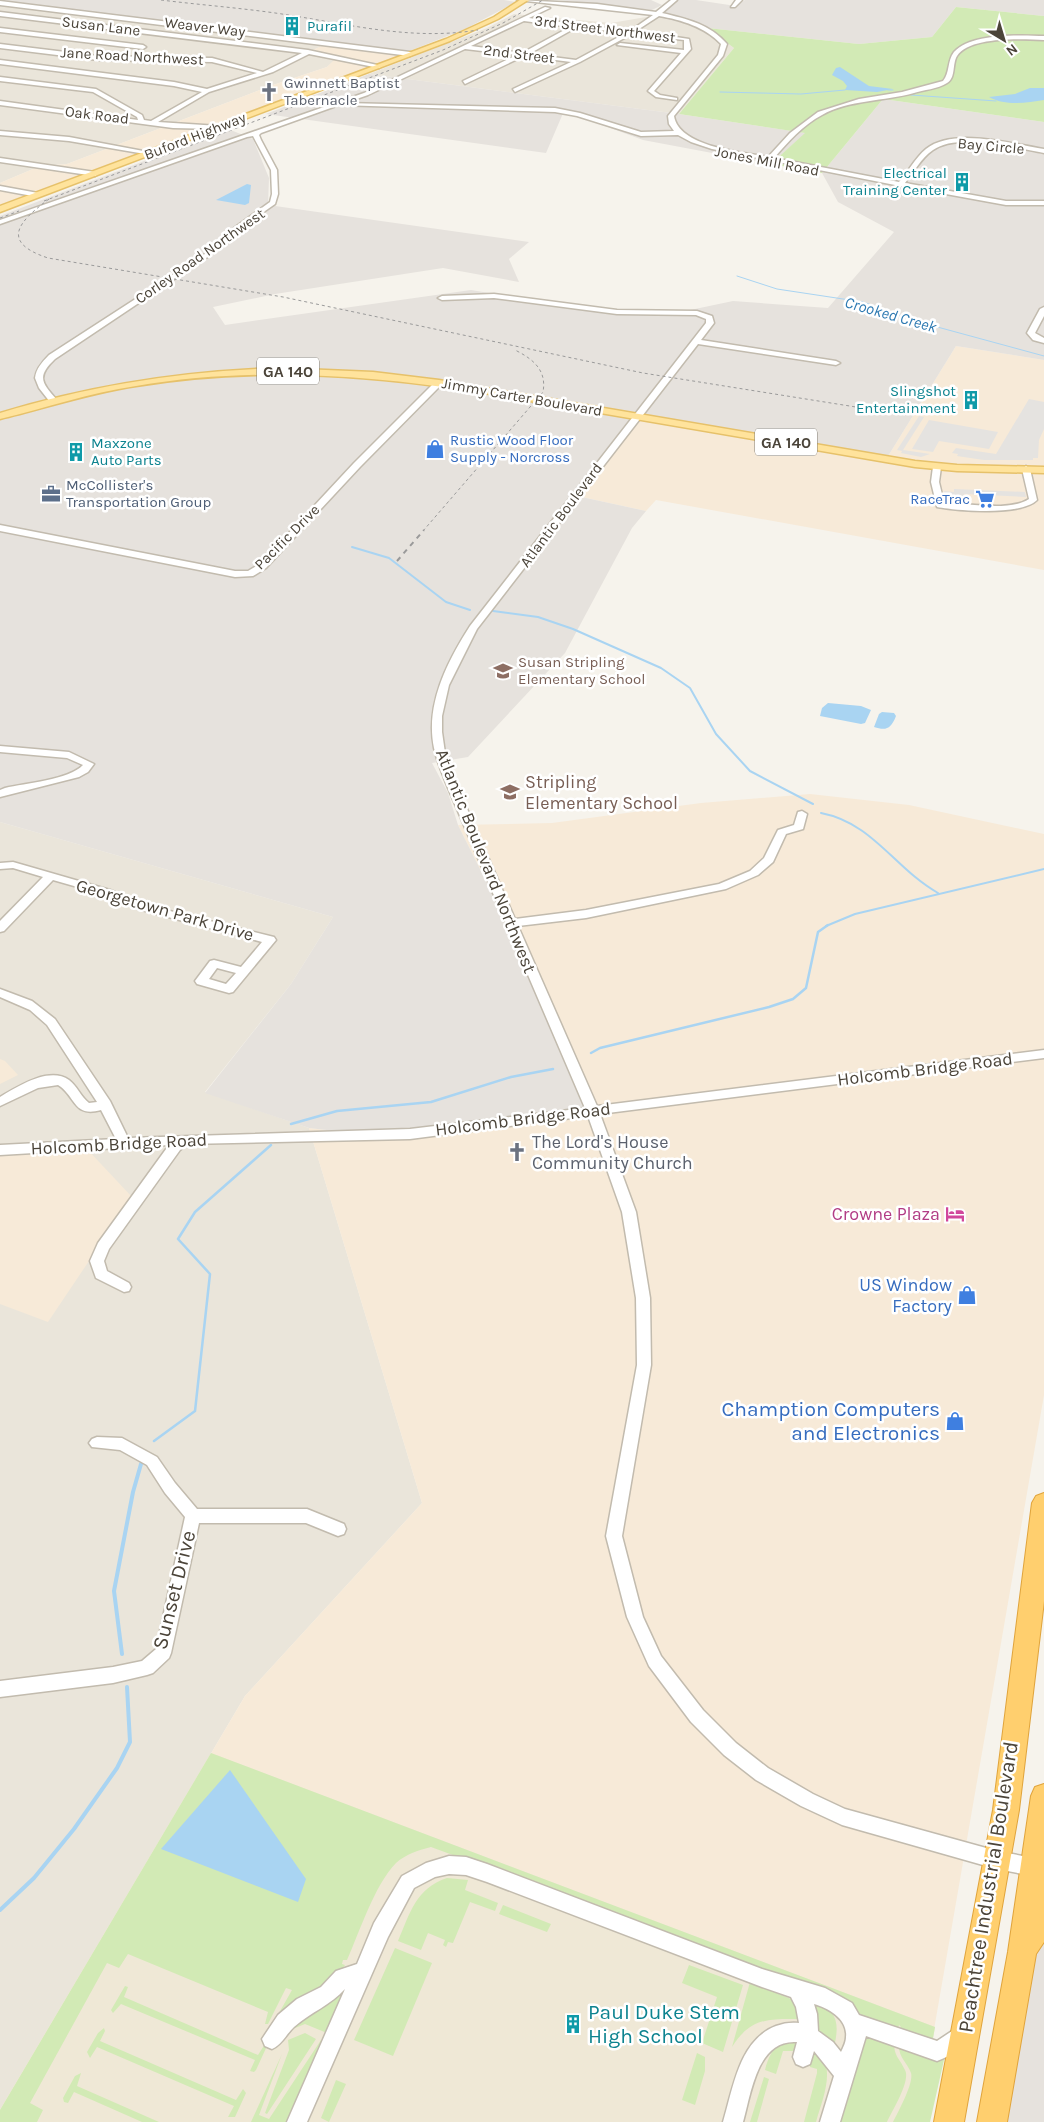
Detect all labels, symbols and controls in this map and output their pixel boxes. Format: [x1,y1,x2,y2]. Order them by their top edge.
street label: 3rd Street Northwest [533,11,677,47]
street label: Susan Lane [61,12,141,40]
street label: Weaver Way [164,13,246,41]
building icon: Purafil [281,15,303,37]
north arrow [979,15,1029,65]
place label: Purafil [307,17,352,35]
text: N [1003,40,1021,60]
street label: 2nd Street [482,41,556,67]
street label: Jane Road Northwest [60,43,204,69]
place label: Gwinnett Baptist Tabernacle [284,74,400,109]
church icon: Gwinnett Baptist Tabernacle [258,81,280,103]
street label: Oak Road [64,102,130,128]
street label: Buford Highway [141,108,249,164]
street label: Bay Circle [957,134,1025,158]
street label: Jones Mill Road [713,142,821,180]
place label: Electrical Training Center [843,164,948,199]
building icon: Electrical Training Center [951,171,973,193]
street label: Corley Road Northwest [132,204,269,308]
water label: Crooked Creek [843,292,940,337]
road number: GA 140 [257,358,319,384]
street label: Jimmy Carter Boulevard [440,374,604,420]
place label: Slingshot Entertainment [856,382,956,417]
building icon: Slingshot Entertainment [960,389,982,411]
road number: GA 140 [755,428,817,456]
place label: Rustic Wood Floor Supply - Norcross [450,431,574,466]
place label: Maxzone Auto Parts [91,434,162,469]
shop icon: Rustic Wood Floor Supply - Norcross [424,438,446,460]
building icon: Maxzone Auto Parts [65,441,87,463]
street label: Atlantic Boulevard [516,459,606,571]
place label: McCollister's Transportation Group [66,476,211,511]
office icon: McCollister's Transportation Group [40,483,62,505]
supermarket icon: RaceTrac [974,488,996,510]
place label: RaceTrac [910,490,970,508]
street label: Pacific Drive [251,501,323,573]
place label: Susan Stripling Elementary School [518,653,645,688]
school or university icon: Susan Stripling Elementary School [492,660,514,682]
street label: Atlantic Boulevard Northwest [431,746,541,977]
place label: Stripling Elementary School [525,771,678,814]
school or university icon: Stripling Elementary School [499,781,521,803]
street label: Georgetown Park Drive [74,874,256,946]
street label: Holcomb Bridge Road [836,1047,1014,1091]
street label: Holcomb Bridge Road [434,1097,612,1141]
street label: Holcomb Bridge Road [30,1128,208,1160]
place label: The Lord's House Community Church [532,1131,693,1174]
church icon: The Lord's House Community Church [506,1141,528,1163]
place label: Crowne Plaza [832,1203,940,1225]
hotel icon: Crowne Plaza [944,1203,966,1225]
place label: US Window Factory [859,1274,953,1317]
shop icon: US Window Factory [956,1284,978,1306]
place label: Chamption Computers and Electronics [721,1397,940,1445]
shop icon: Chamption Computers and Electronics [944,1410,966,1432]
street label: Sunset Drive [148,1528,200,1652]
street label: Peachtree Industrial Boulevard [953,1740,1023,2034]
place label: Paul Duke Stem High School [588,2000,740,2048]
building icon: Paul Duke Stem High School [562,2013,584,2035]

